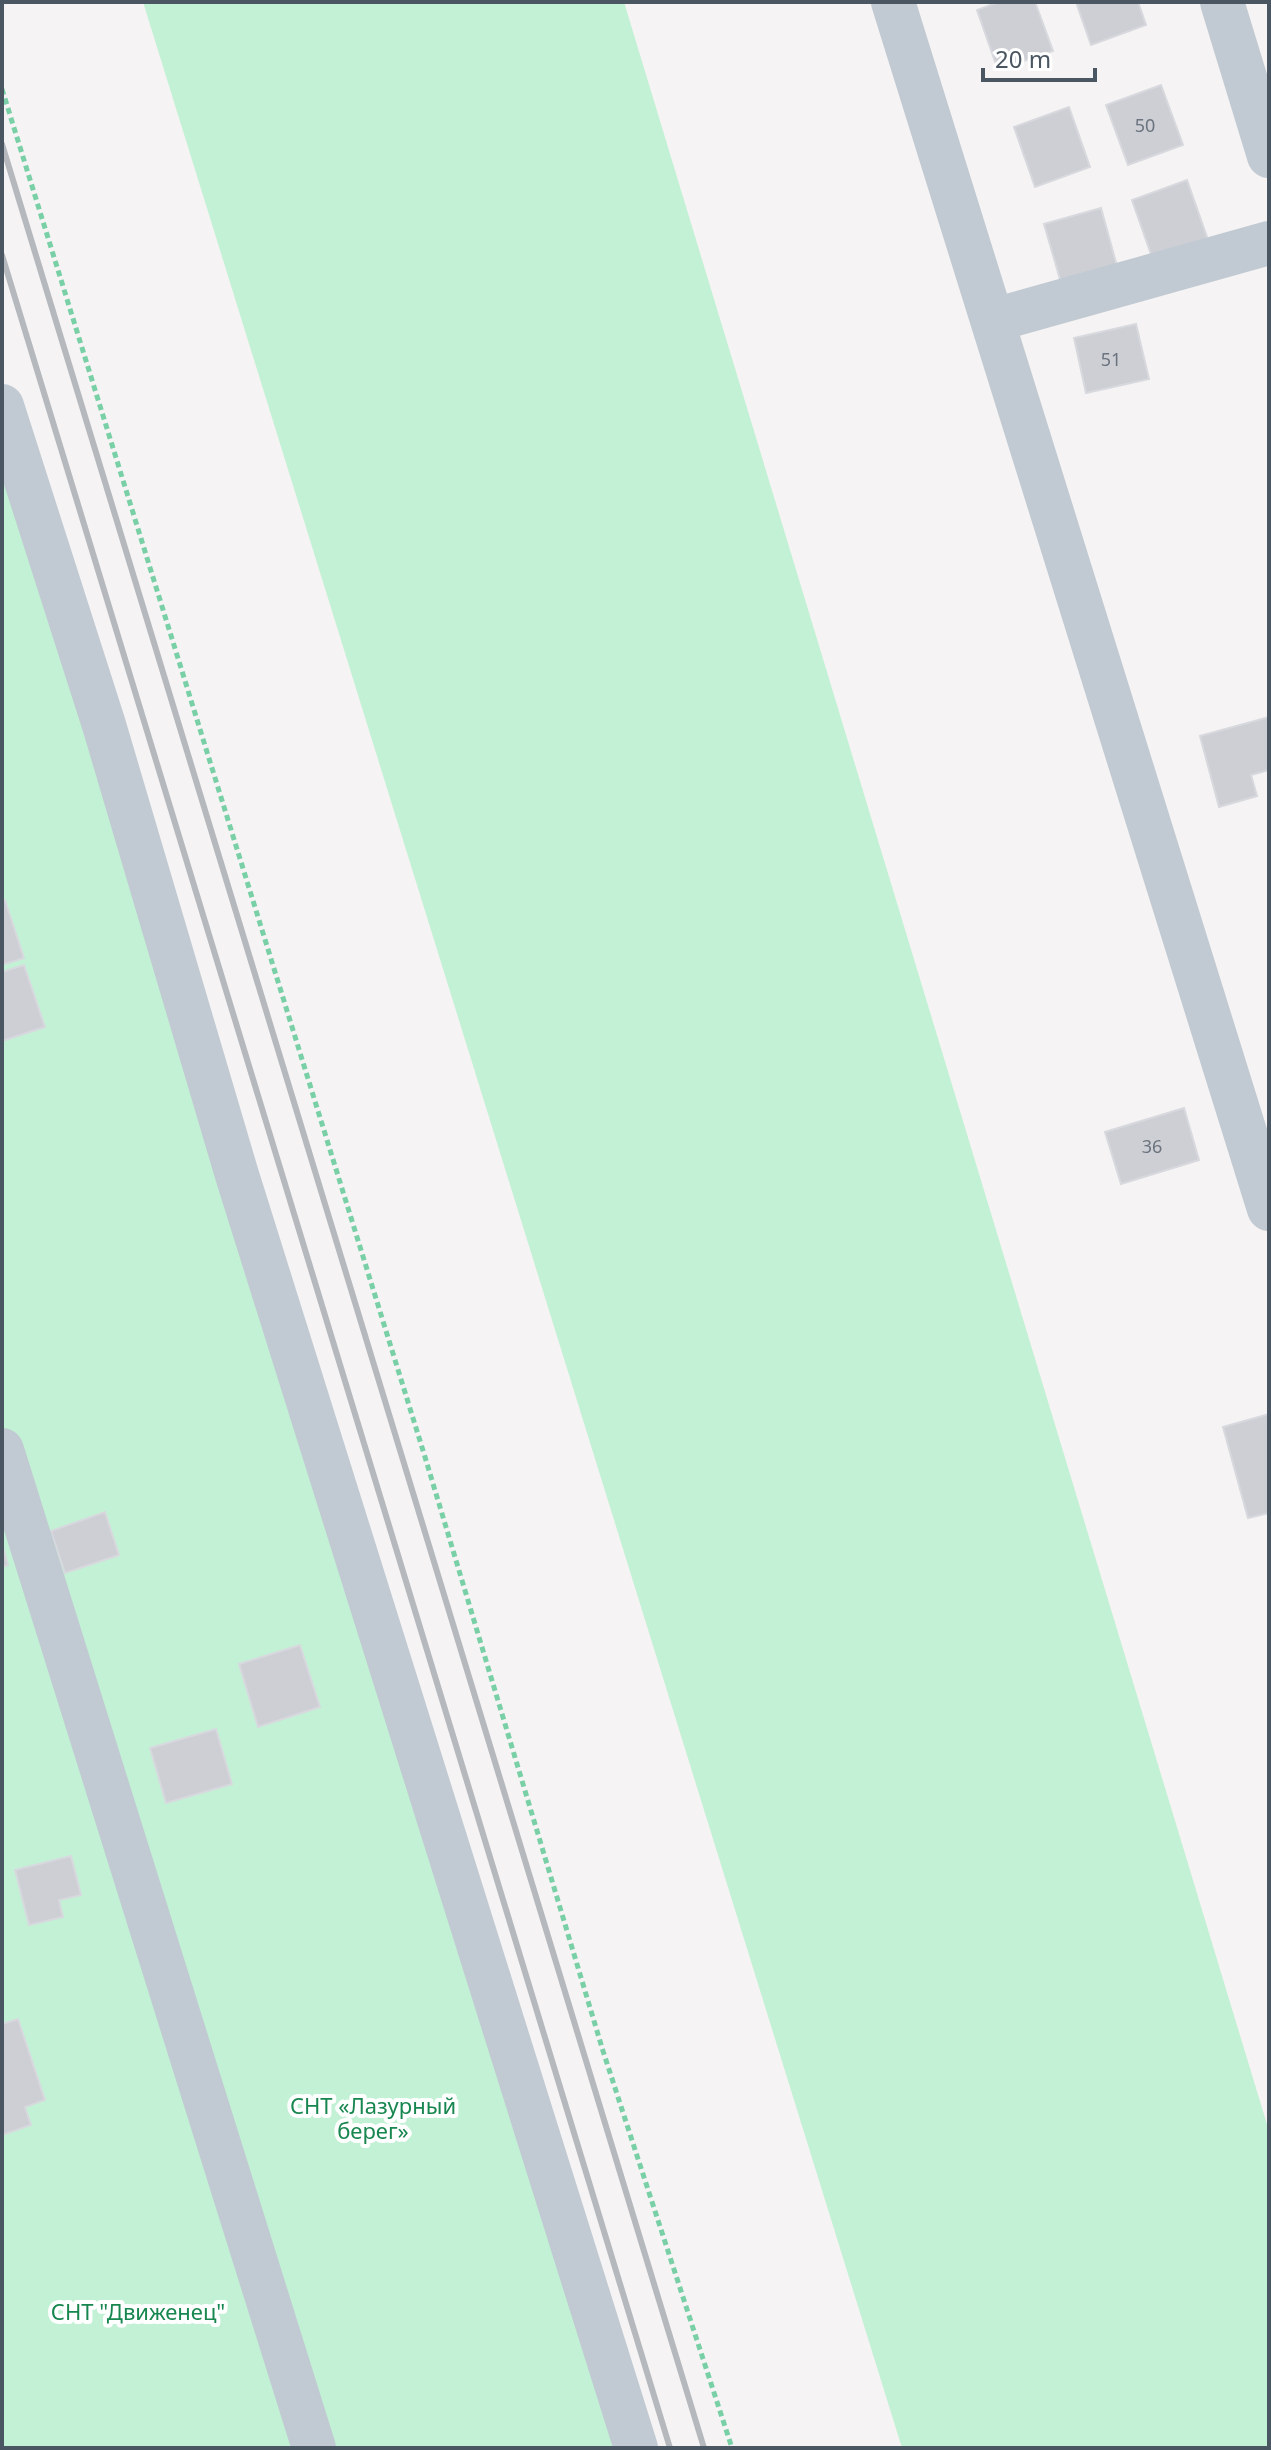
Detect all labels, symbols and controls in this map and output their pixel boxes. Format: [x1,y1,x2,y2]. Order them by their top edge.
scale bar [983,32,1095,82]
text: 20 m [995,42,1051,75]
house number: 50 [1135,113,1155,137]
house number: 51 [1101,347,1121,371]
house number: 36 [1142,1134,1162,1158]
park label: СНТ «Лазурный берег» [290,2090,456,2145]
park label: СНТ "Движенец" [51,2296,225,2326]

